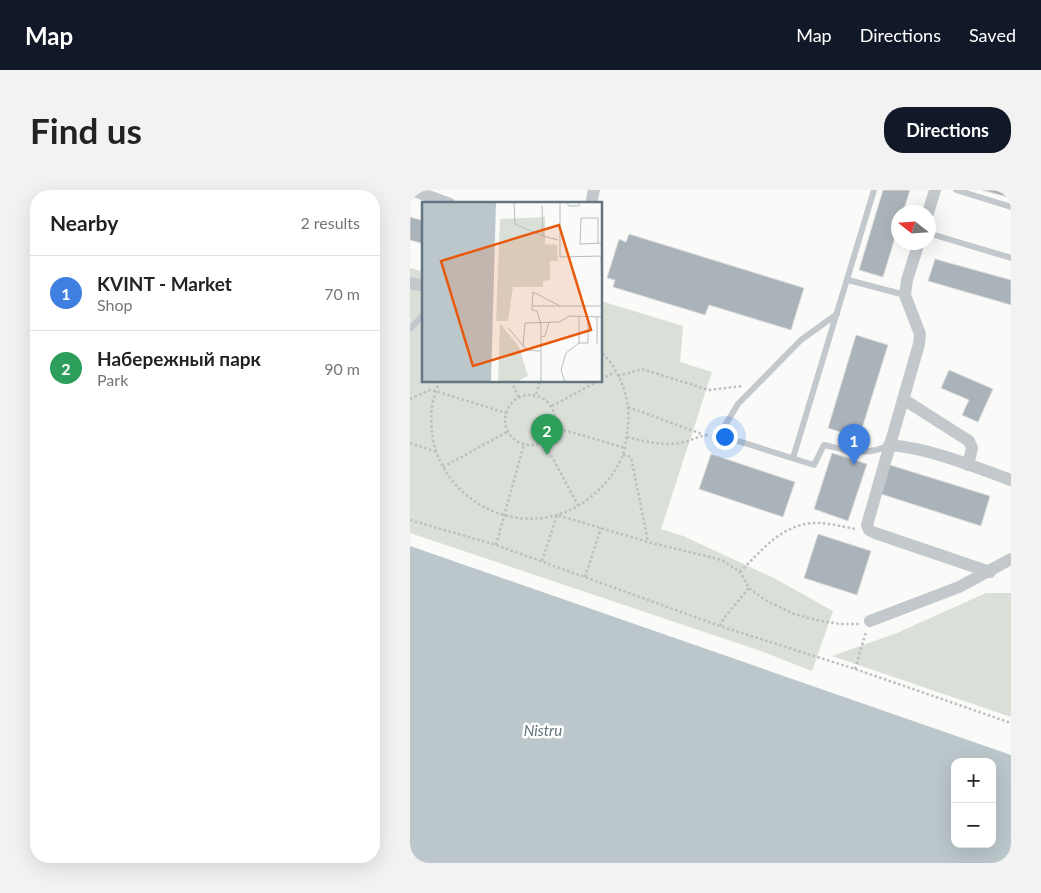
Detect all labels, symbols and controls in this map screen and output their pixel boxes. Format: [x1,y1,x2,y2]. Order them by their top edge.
text: Map [25,21,73,50]
text: Map [796,24,832,46]
text: Directions [860,24,941,46]
text: Saved [969,24,1016,46]
button: Directions [884,107,1011,153]
text: Find us [30,109,142,151]
inset map [422,202,602,382]
north arrow [891,205,936,250]
text: Nearby [50,210,118,235]
text: 2 results [300,213,360,232]
text: KVINT - Market [97,272,232,295]
text: 1 [61,284,71,303]
text: 70 m [324,284,360,303]
text: Shop [97,295,133,314]
text: Набережный парк [97,347,261,370]
text: 2 [61,359,71,378]
text: 90 m [324,359,360,378]
text: Park [97,370,128,389]
pin: 2 [531,414,563,455]
your location [712,424,738,450]
pin: 1 [838,424,870,465]
water label: Nistru [524,721,562,739]
map controls [951,758,996,848]
button: + [951,758,996,803]
button: − [951,803,996,848]

